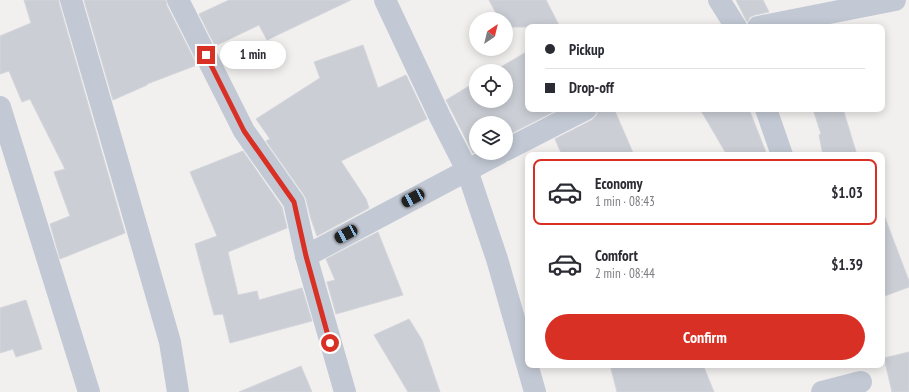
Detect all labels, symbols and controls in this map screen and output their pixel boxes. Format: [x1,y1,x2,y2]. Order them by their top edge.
north arrow [469,12,513,56]
map controls [469,12,513,160]
text: Pickup [569,40,604,59]
callout: 1 min [220,41,286,69]
route end [197,46,215,64]
text: 1 min [240,46,266,63]
button: locate [469,64,513,108]
text: Drop-off [569,78,614,97]
button: layers [469,116,513,160]
icon: car [547,174,583,210]
text: Economy [595,174,643,193]
text: $1.03 [831,183,863,202]
car [400,187,426,209]
text: 1 min · 08:43 [595,193,655,210]
car [333,223,359,245]
icon: car [547,246,583,282]
text: Comfort [595,246,638,265]
text: $1.39 [831,255,863,274]
text: 2 min · 08:44 [595,265,655,282]
button: Confirm [545,314,865,360]
route start [321,334,339,352]

